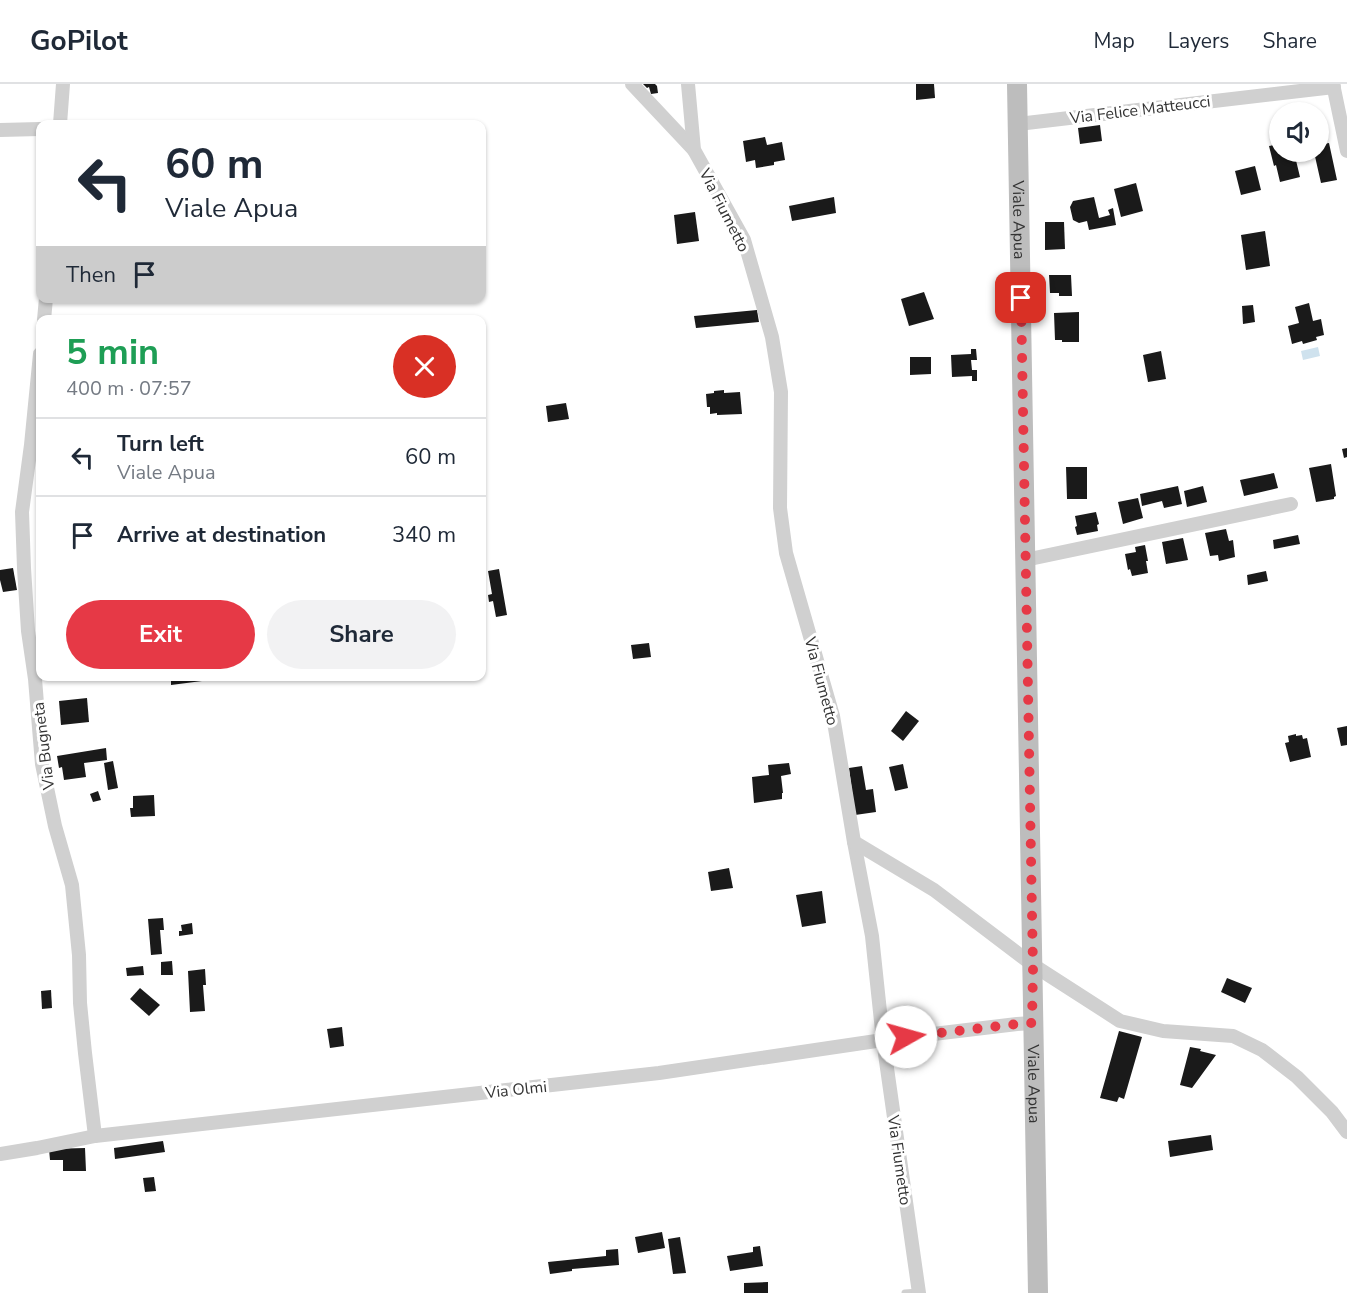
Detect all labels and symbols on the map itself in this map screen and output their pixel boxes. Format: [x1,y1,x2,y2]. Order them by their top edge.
street label: Via Felice Matteucci [1068,90,1212,130]
street label: Via Fiumetto [693,164,755,256]
street label: Viale Apua [1007,179,1030,260]
pin [995,272,1046,323]
street label: Via Fiumetto [798,634,843,728]
street label: Via Bugneta [28,701,60,792]
position arrow [874,1005,938,1069]
street label: Viale Apua [1022,1043,1045,1124]
street label: Via Olmi [483,1076,548,1104]
street label: Via Fiumetto [882,1113,916,1207]

